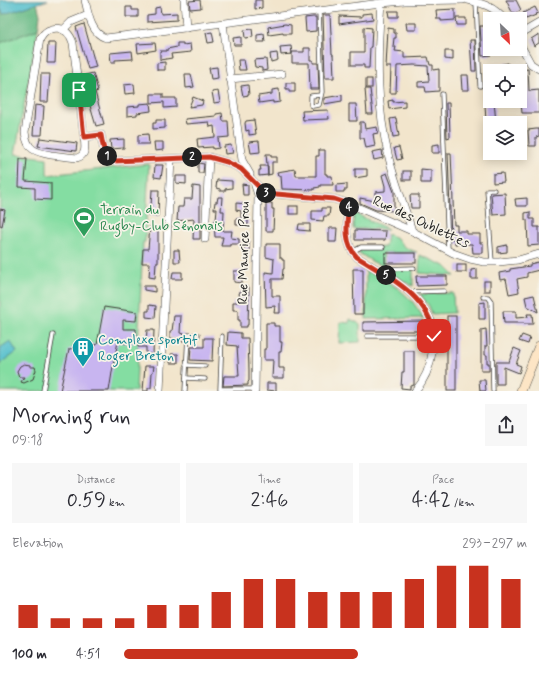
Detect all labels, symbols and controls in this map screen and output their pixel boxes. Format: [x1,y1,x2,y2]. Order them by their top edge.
north arrow [483,12,527,56]
map controls [483,12,527,160]
button: locate [483,64,527,108]
pin [62,73,96,107]
icon: arrive [68,79,90,101]
button: layers [483,116,527,160]
pin: 1 [97,146,117,166]
pin: 2 [182,147,202,167]
text: 1 [105,149,109,163]
text: 2 [189,150,195,164]
pin: 3 [256,183,276,203]
text: 3 [264,186,268,200]
street label: Rue des Oublettes [370,192,472,252]
pin: 4 [339,197,359,217]
text: 4 [346,200,352,214]
place label: Terrain du Rugby-Club Sénonais [100,201,223,237]
street label: Rue Maurice Prou [234,201,254,305]
sports icon: Terrain du Rugby-Club Sénonais [71,205,97,238]
pin: 5 [376,265,396,285]
text: 5 [383,268,389,282]
pin [417,319,451,353]
icon: check [423,325,445,347]
place label: Complexe sportif Roger Breton [98,331,198,367]
building icon: Complexe sportif Roger Breton [70,335,96,368]
text: Morning run [12,403,131,431]
button: share [485,404,527,446]
text: 09:18 [12,432,43,449]
text: Distance [76,473,115,487]
text: Time [258,473,281,487]
text: Pace [432,473,454,487]
text: 0.59 [67,487,106,514]
text: 2:46 [251,487,288,514]
text: 4:42 [412,487,451,514]
text: km [106,496,125,510]
text: /km [451,496,475,510]
text: Elevation [12,535,63,552]
text: 293–297 m [462,535,527,552]
text: 100 m [12,646,47,663]
text: 4:51 [76,646,100,663]

